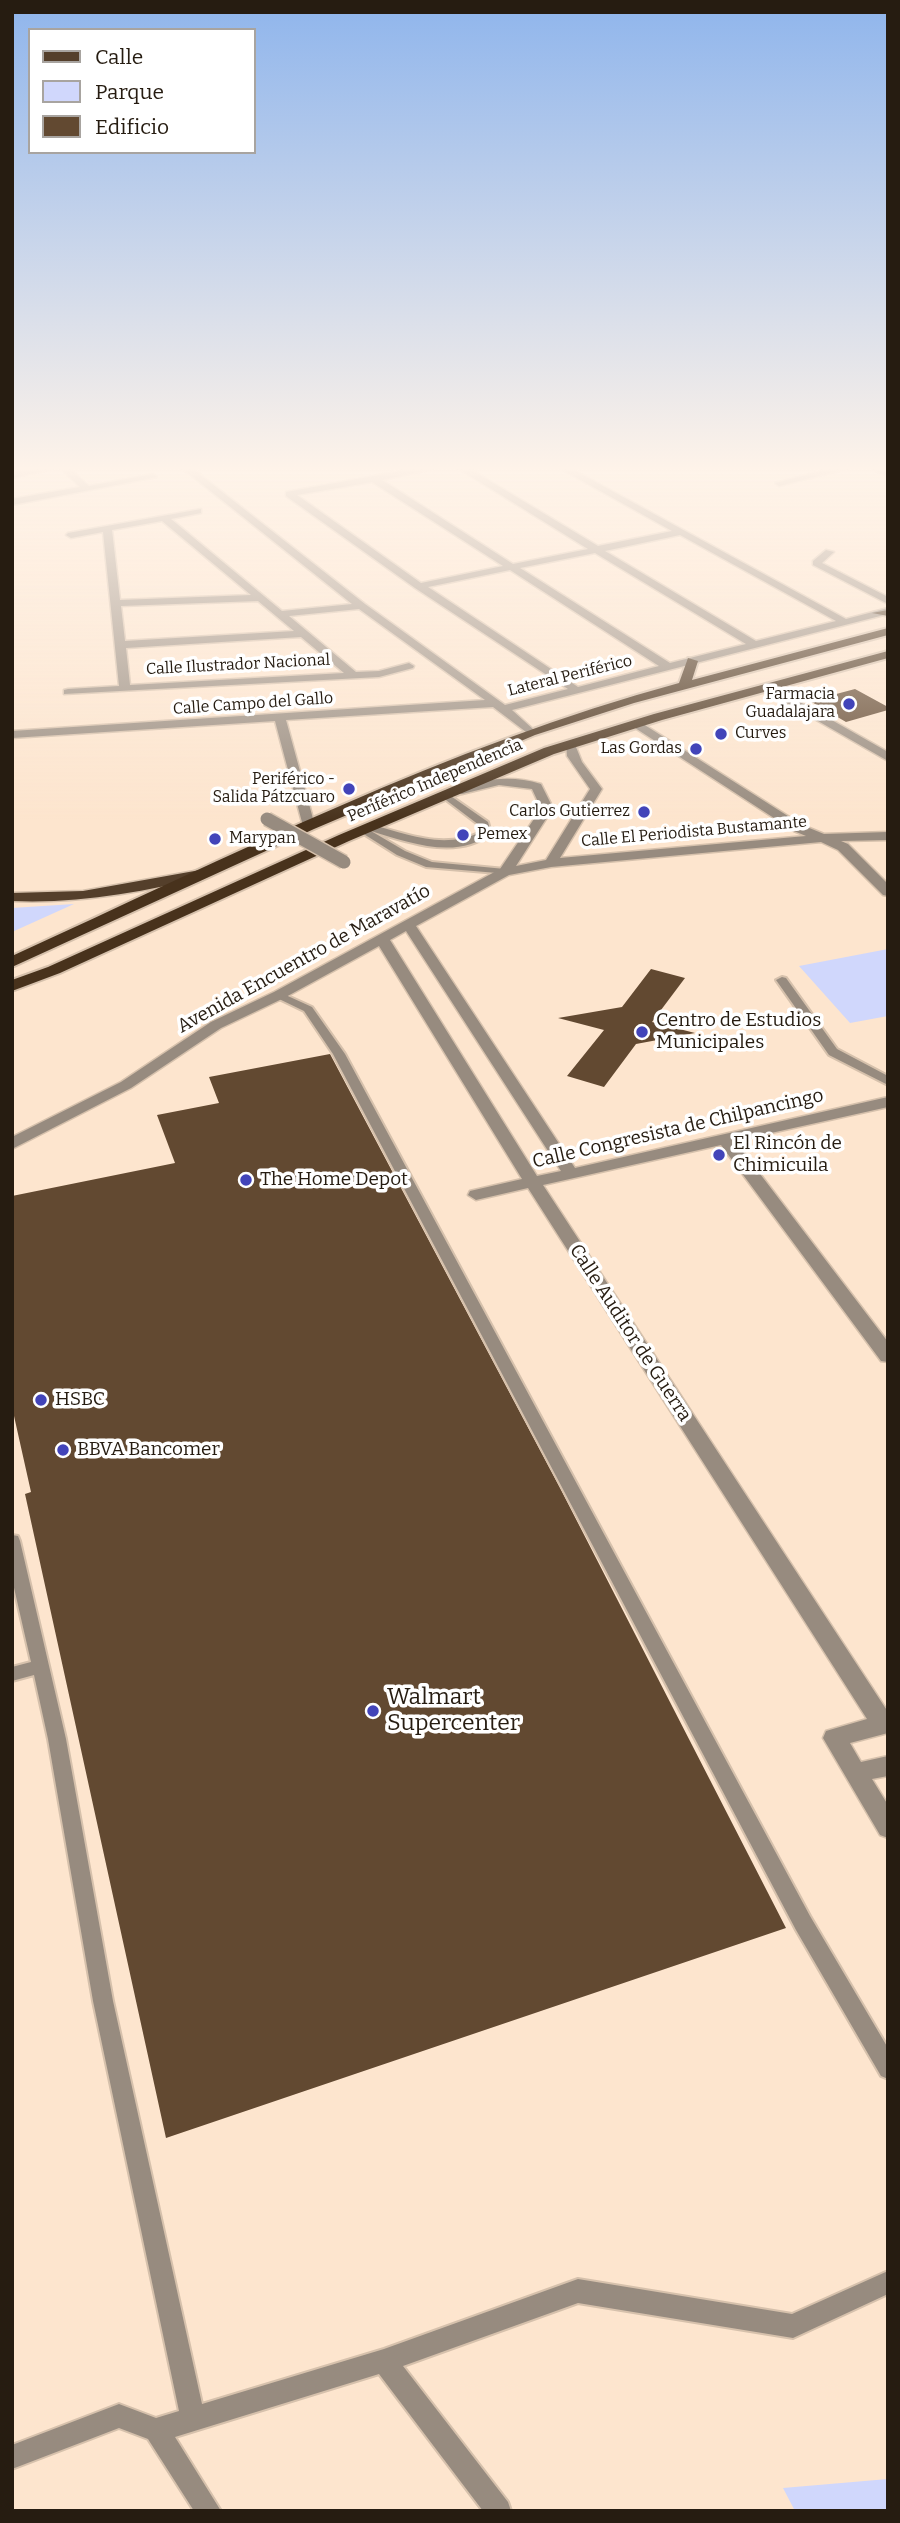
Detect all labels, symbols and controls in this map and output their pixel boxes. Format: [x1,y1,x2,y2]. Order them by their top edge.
legend [28,28,256,154]
text: Calle [95,44,143,70]
text: Parque [95,79,164,105]
text: Edificio [95,114,169,140]
street label: Calle Ilustrador Nacional [145,651,331,679]
street label: Lateral Periférico [506,651,634,701]
place label: Farmacia Guadalajara [745,685,835,723]
street label: Calle Campo del Gallo [172,689,334,719]
marker: Farmacia Guadalajara [841,696,857,712]
place label: Curves [735,724,786,744]
marker: Curves [713,726,729,742]
street label: Periférico Independencia [345,735,525,827]
place label: Las Gordas [600,739,682,759]
marker: Las Gordas [688,741,704,757]
place label: Periférico - Salida Pátzcuaro [213,770,335,808]
marker: Periférico - Salida Pátzcuaro [341,781,357,797]
place label: Carlos Gutierrez [509,802,630,822]
marker: Carlos Gutierrez [636,804,652,820]
street label: Calle El Periodista Bustamante [580,813,808,851]
place label: Pemex [477,825,527,845]
marker: Pemex [455,827,471,843]
place label: Marypan [229,829,296,849]
marker: Marypan [207,831,223,847]
street label: Avenida Encuentro de Maravatío [173,880,435,1038]
place label: Centro de Estudios Municipales [656,1010,821,1054]
marker: Centro de Estudios Municipales [634,1024,650,1040]
street label: Calle Congresista de Chilpancingo [530,1084,826,1174]
place label: El Rincón de Chimicuila [733,1133,842,1177]
marker: El Rincón de Chimicuila [711,1147,727,1163]
place label: The Home Depot [260,1169,408,1191]
marker: The Home Depot [238,1172,254,1188]
street label: Calle Auditor de Guerra [564,1240,696,1426]
place label: HSBC [55,1389,105,1411]
marker: HSBC [33,1392,49,1408]
place label: BBVA Bancomer [77,1439,220,1461]
marker: BBVA Bancomer [55,1442,71,1458]
place label: Walmart Supercenter [387,1684,520,1738]
marker: Walmart Supercenter [365,1703,381,1719]

